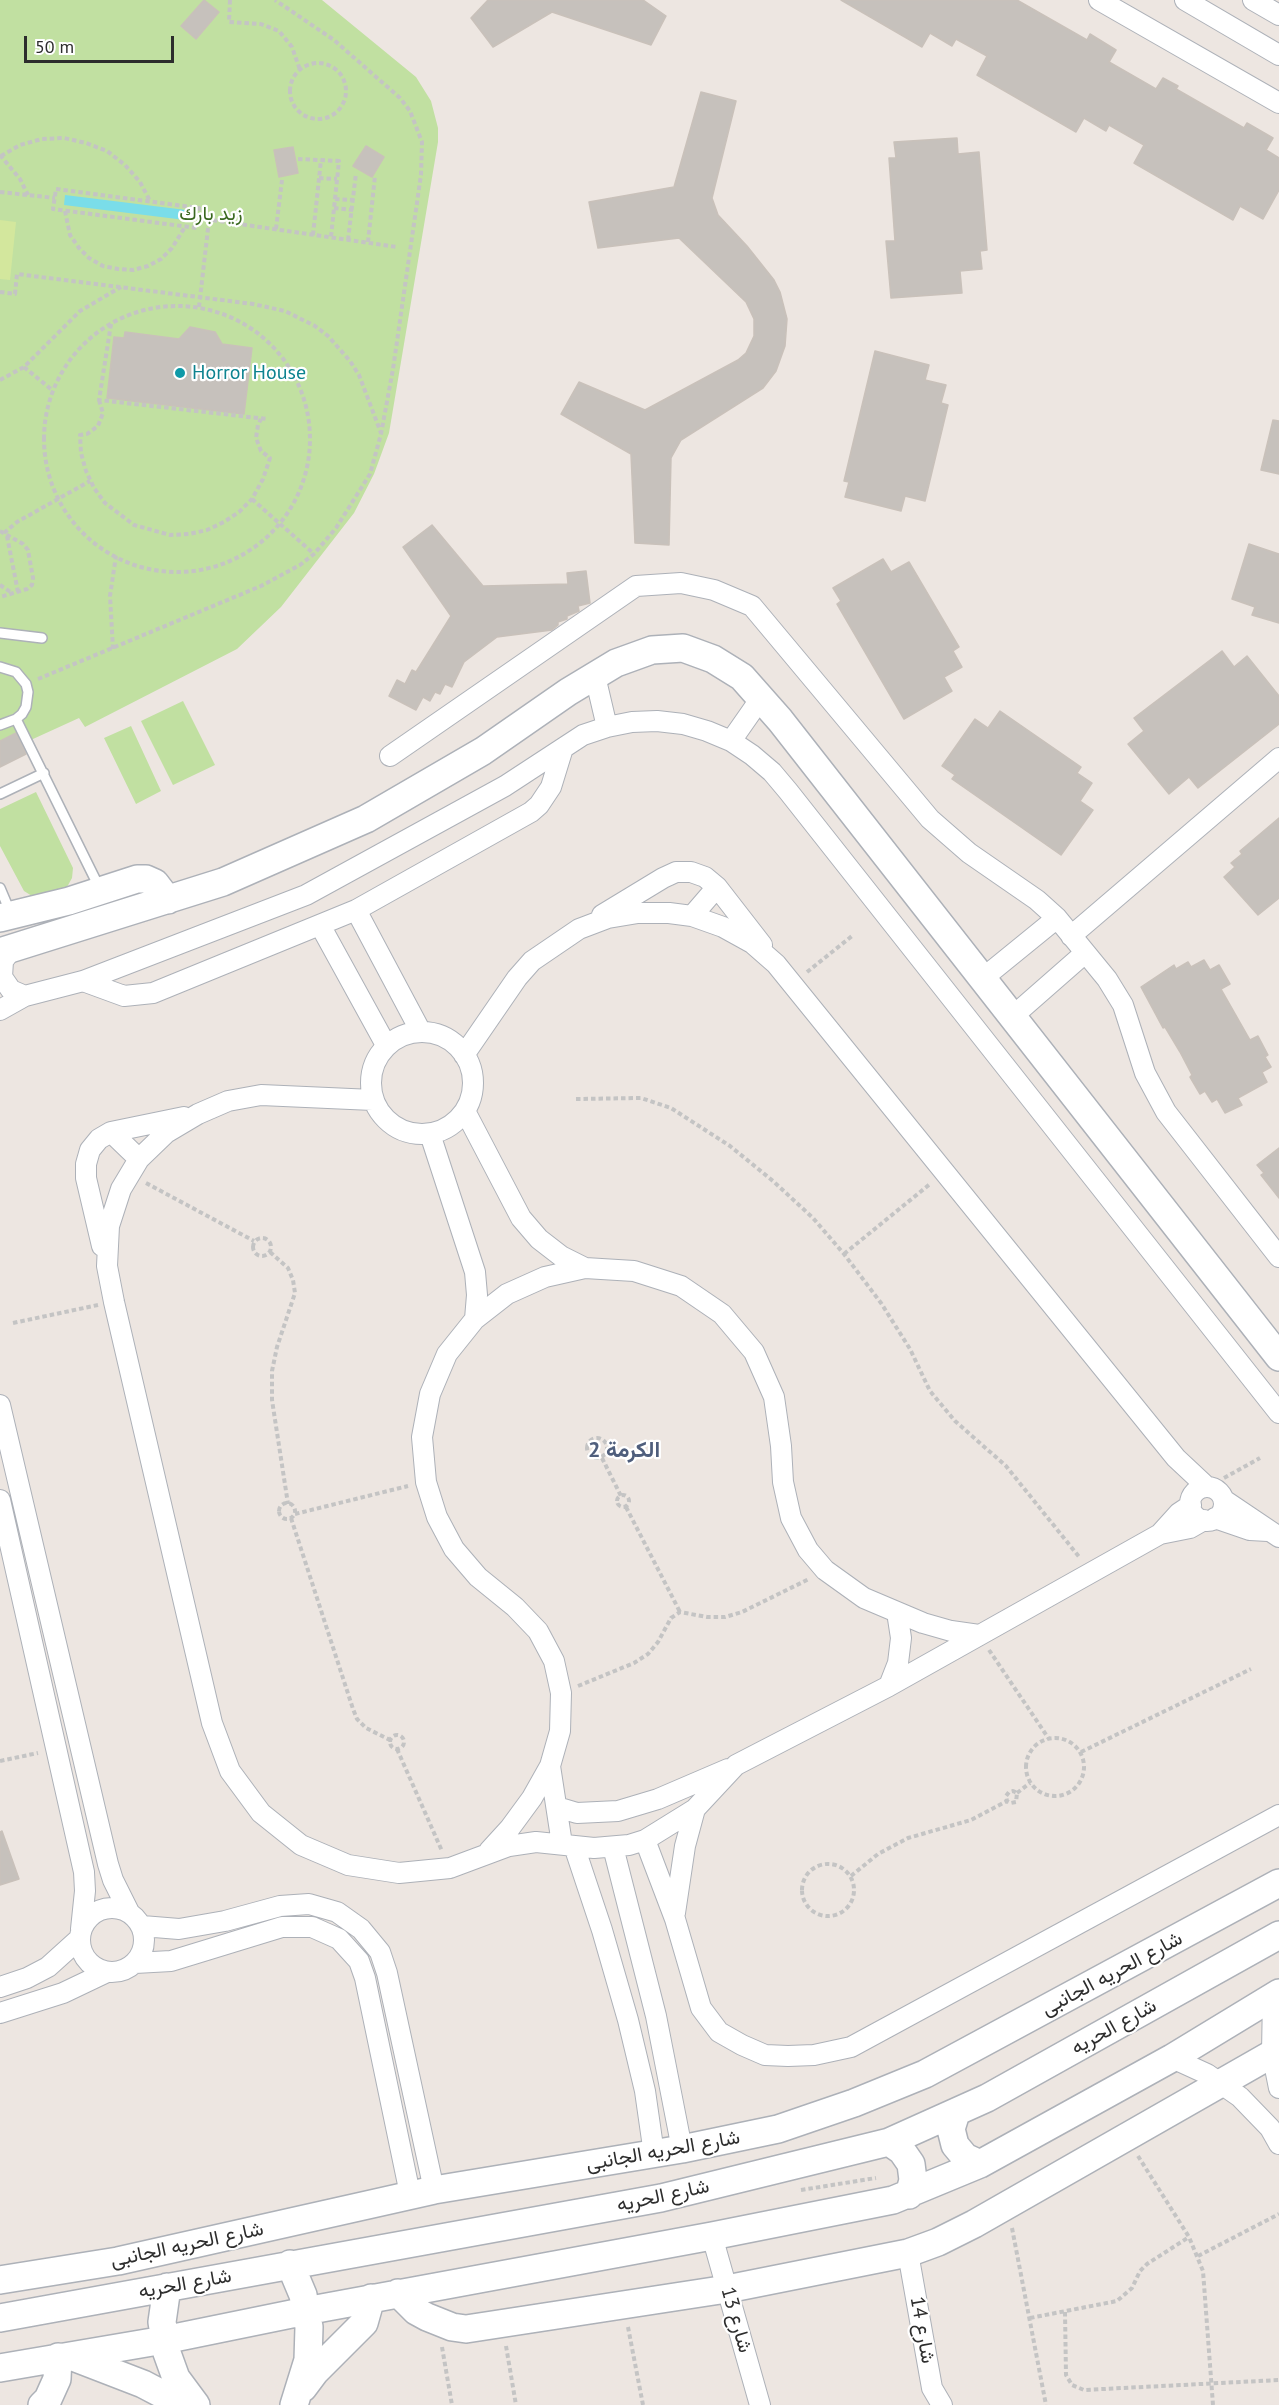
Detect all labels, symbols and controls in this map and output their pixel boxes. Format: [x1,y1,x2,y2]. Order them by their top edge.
scale bar [27,24,177,62]
text: 50 m [35,35,74,58]
park label: زيد بارك [179,202,243,226]
place label: Horror House [192,361,306,385]
marker: Horror House [173,366,187,380]
district label: الكرمة 2 [588,1438,660,1464]
street label: شارع الحريه الجانبى [1037,1927,1187,2021]
street label: شارع الحريه [1067,1994,1161,2060]
street label: شارع الحريه الجانبى [584,2126,742,2176]
street label: شارع الحريه [615,2174,711,2218]
street label: شارع الحريه الجانبى [108,2217,266,2273]
street label: شارع الحريه [137,2264,233,2304]
street label: شارع 13 [715,2284,757,2356]
street label: شارع 14 [904,2295,940,2365]

